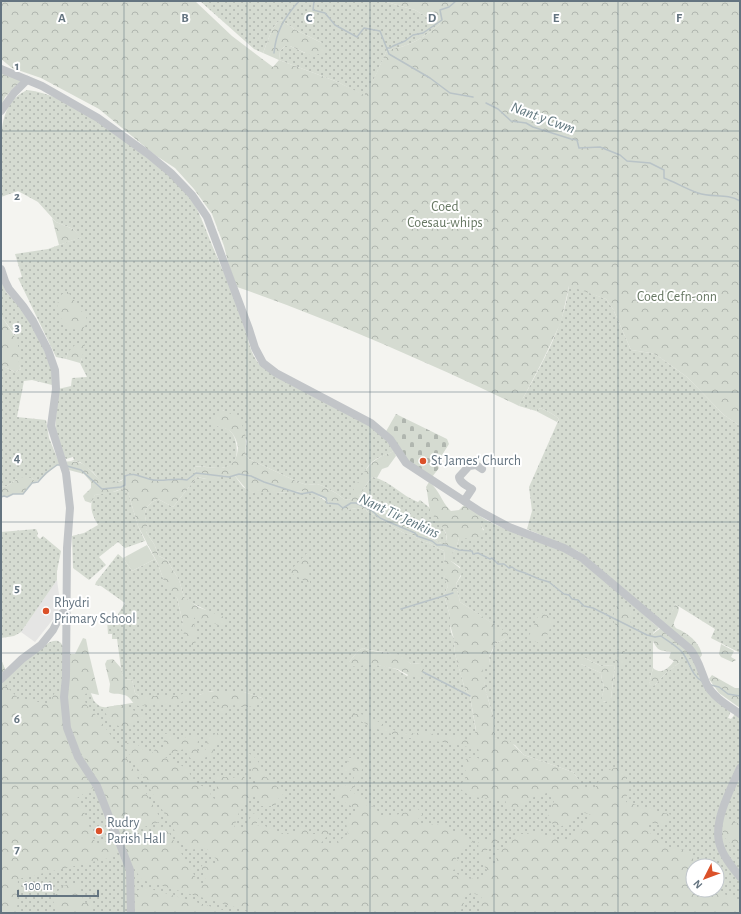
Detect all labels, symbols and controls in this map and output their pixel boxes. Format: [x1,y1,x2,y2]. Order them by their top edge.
text: A [58,12,66,25]
text: B [181,12,189,25]
text: C [306,12,313,25]
text: D [428,12,437,25]
text: E [553,12,560,25]
text: F [676,12,683,25]
text: 1 [15,60,19,73]
water label: Nant y Cwm [509,99,577,137]
text: 2 [14,190,20,203]
park label: Coed Coesau-whips [407,200,483,230]
park label: Coed Cefn-onn [637,290,717,304]
text: 3 [14,321,20,334]
text: 4 [14,452,21,465]
place label: St James' Church [431,454,521,468]
marker: St James' Church [418,456,428,466]
water label: Nant Tir Jenkins [357,491,442,541]
text: 5 [14,582,20,595]
place label: Rhydri Primary School [54,596,136,626]
marker: Rhydri Primary School [41,606,51,616]
text: 6 [14,713,20,726]
place label: Rudry Parish Hall [107,816,166,846]
marker: Rudry Parish Hall [94,826,104,836]
text: 7 [14,843,20,856]
north arrow [685,858,725,898]
scale bar [18,872,98,898]
text: N [691,878,705,891]
text: 100 m [24,880,52,892]

